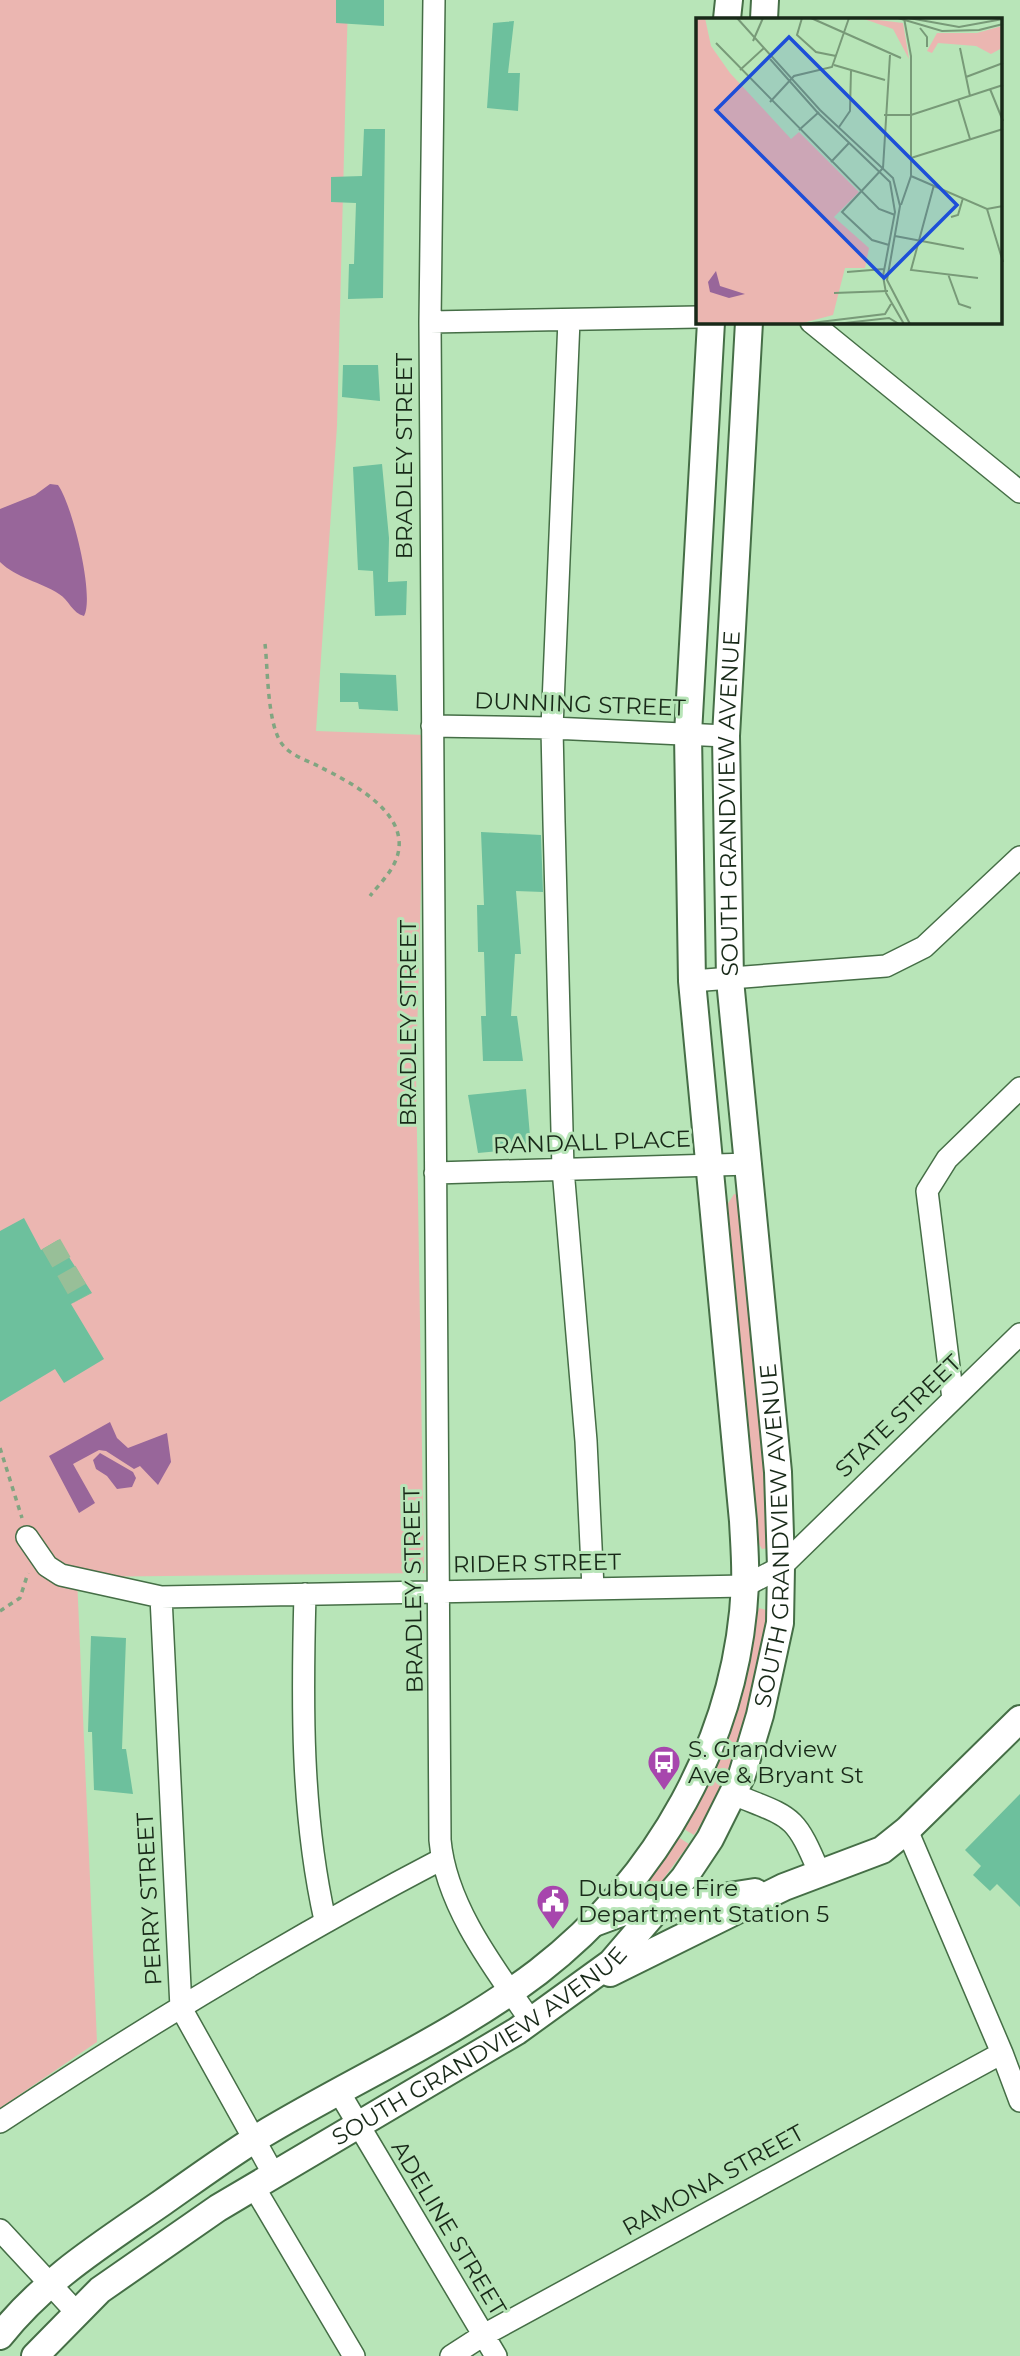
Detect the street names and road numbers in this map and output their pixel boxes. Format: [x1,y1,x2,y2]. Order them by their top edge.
street label: BRADLEY STREET [390,352,418,559]
street label: SOUTH GRANDVIEW AVENUE [712,630,746,977]
street label: DUNNING STREET [474,686,687,722]
street label: BRADLEY STREET [394,919,422,1126]
street label: RANDALL PLACE [493,1125,691,1159]
street label: STATE STREET [829,1348,967,1483]
street label: SOUTH GRANDVIEW AVENUE [748,1362,795,1710]
street label: BRADLEY STREET [397,1486,429,1694]
street label: RIDER STREET [453,1548,622,1578]
street label: PERRY STREET [130,1811,168,1986]
street label: SOUTH GRANDVIEW AVENUE [327,1941,633,2151]
street label: RAMONA STREET [617,2118,809,2242]
street label: ADELINE STREET [386,2135,513,2321]

